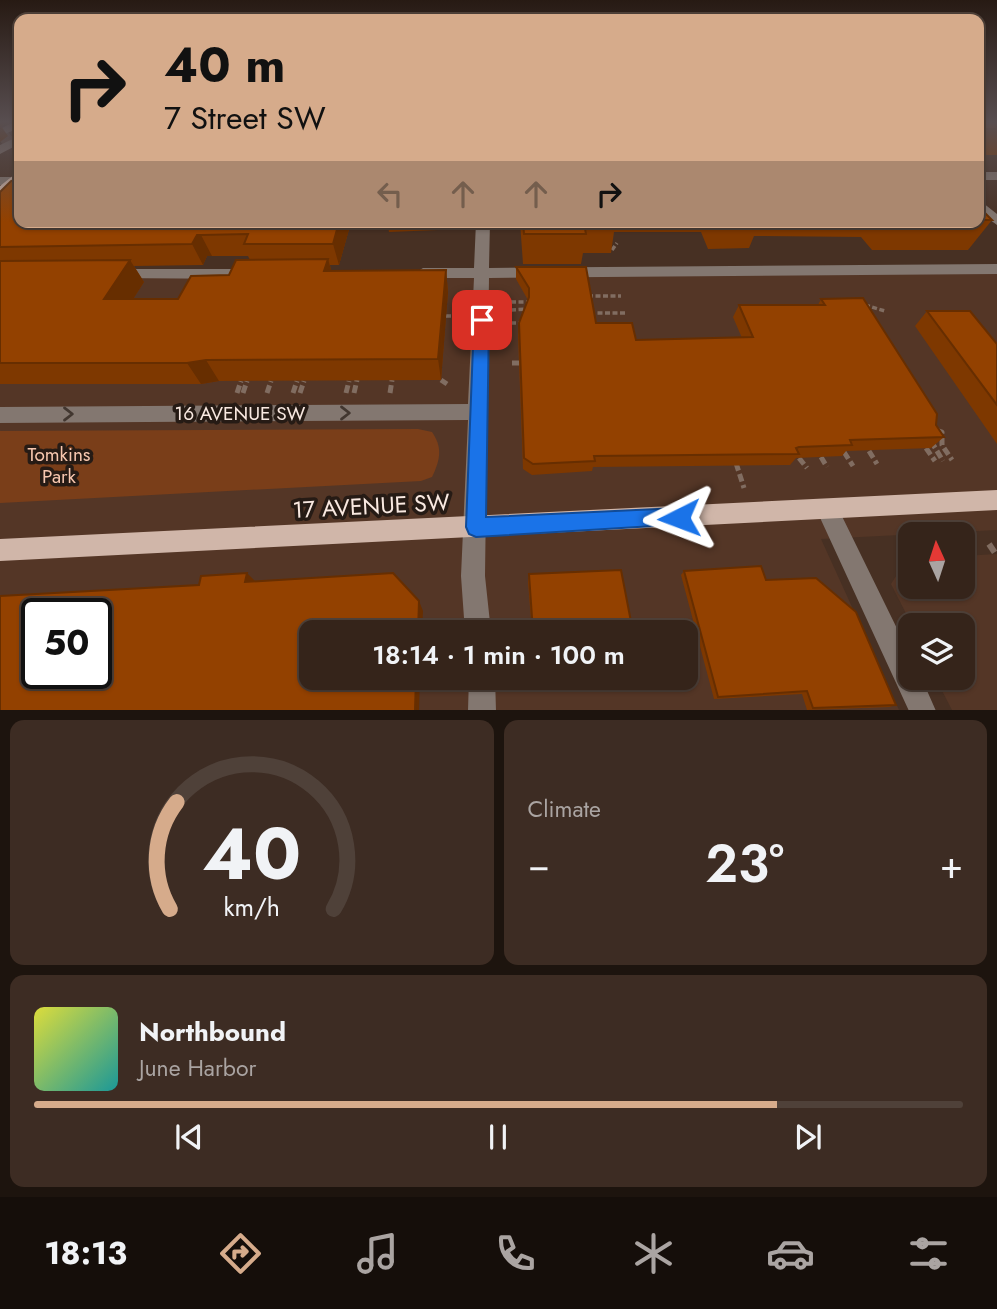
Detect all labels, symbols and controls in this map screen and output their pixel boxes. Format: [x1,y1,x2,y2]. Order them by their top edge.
text: 40 m [164,30,286,100]
icon: right [49,42,140,133]
text: 7 Street SW [164,95,326,141]
icon: left [371,175,409,213]
icon: ahead [444,175,482,213]
icon: ahead [517,175,555,213]
icon: right [590,175,628,213]
pin [452,290,512,350]
icon: arrive [463,301,501,339]
street label: 16 AVENUE SW [175,400,306,427]
one-way arrow [340,405,350,421]
one-way arrow [63,406,74,422]
park label: Tomkins Park [27,441,91,490]
position arrow [642,481,716,555]
street label: 17 AVENUE SW [292,485,451,527]
north arrow [898,522,975,598]
map controls [898,522,975,690]
speed limit sign: 50 [21,598,112,689]
button: layers [898,613,975,690]
text: 18:14 · 1 min · 100 m [372,636,625,674]
text: Climate [528,792,601,826]
text: 40 [202,801,301,906]
text: 23° [705,826,784,902]
text: − [528,837,550,892]
text: + [940,837,963,892]
text: km/h [223,888,280,924]
text: Northbound [139,1013,286,1051]
text: June Harbor [139,1051,256,1085]
icon: previous [170,1118,208,1156]
icon: pause [479,1118,517,1156]
icon: next [789,1118,827,1156]
icon: directions [216,1229,265,1278]
icon: music [353,1229,402,1278]
icon: phone [491,1229,540,1278]
icon: climate [629,1229,678,1278]
icon: car [766,1229,815,1278]
icon: filters [904,1229,953,1278]
text: 18:13 [44,1230,127,1276]

